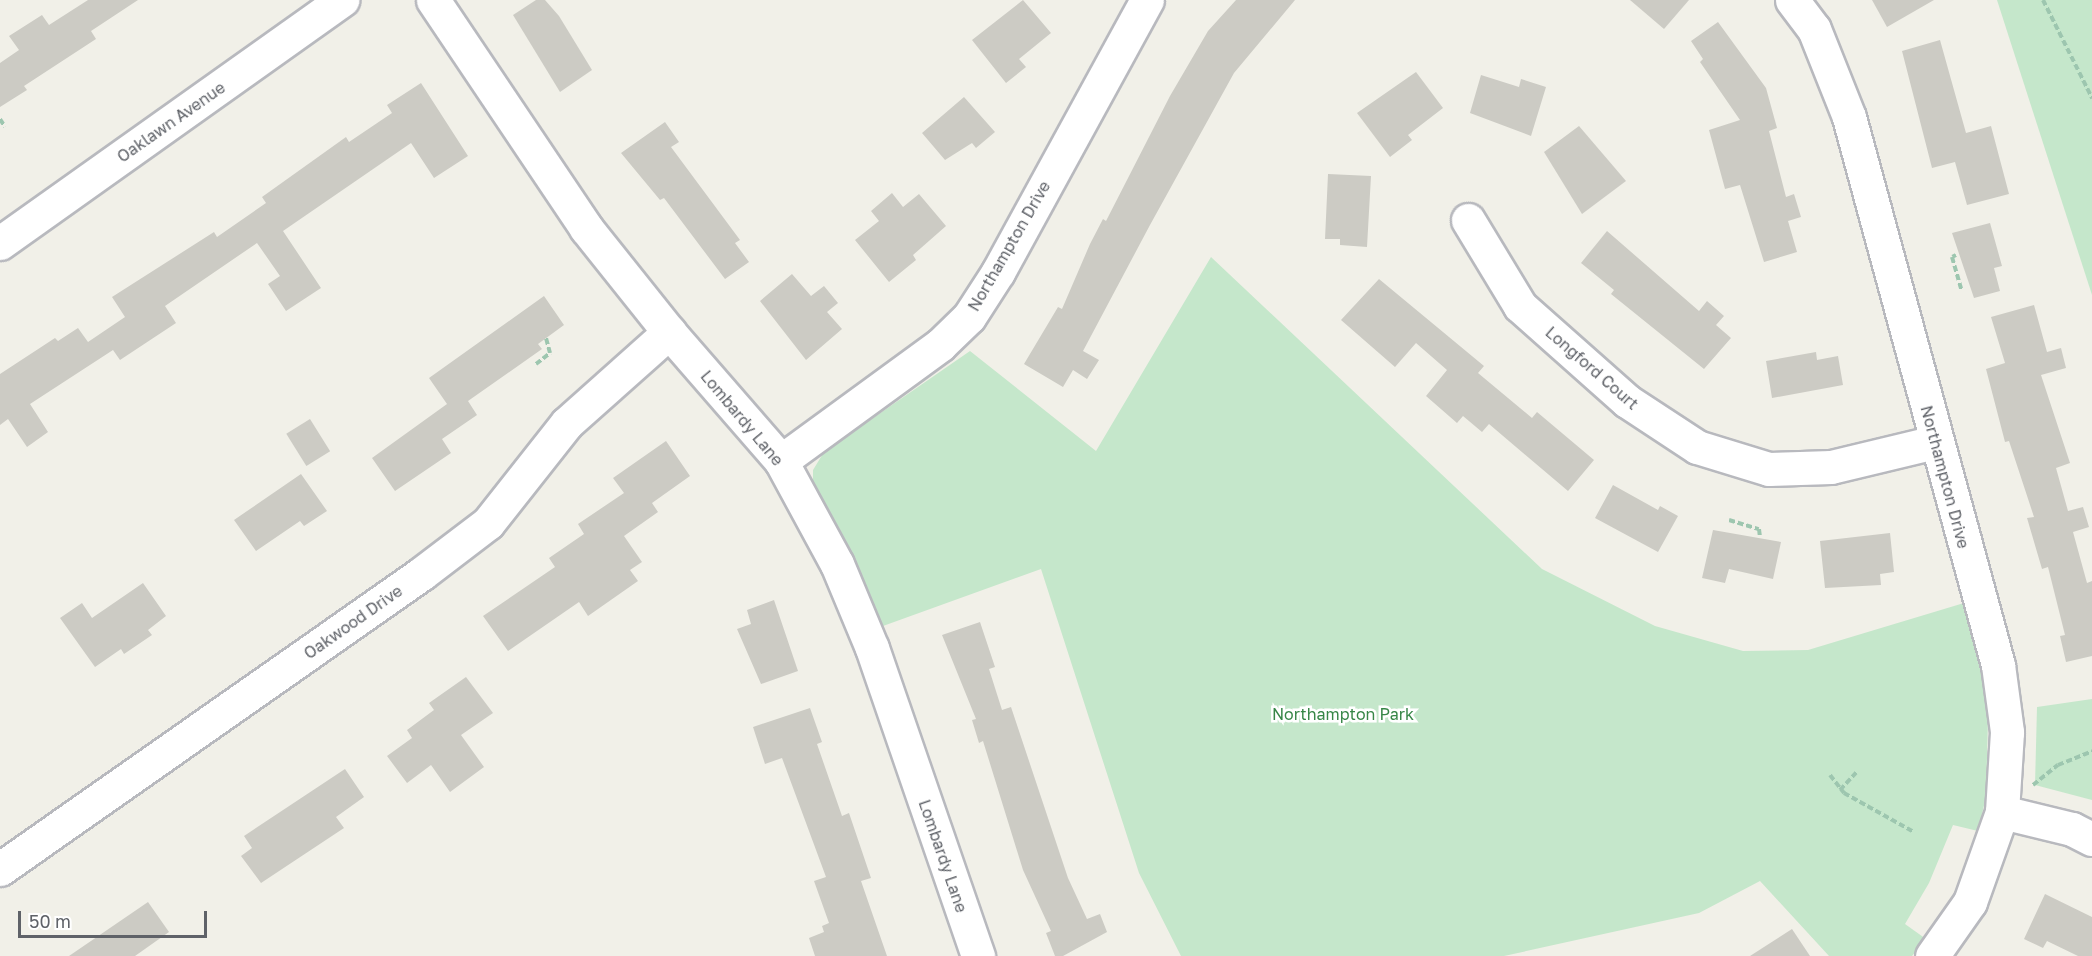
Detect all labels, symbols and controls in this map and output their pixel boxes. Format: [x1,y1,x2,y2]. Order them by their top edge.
street label: Oaklawn Avenue [113,78,229,166]
street label: Northampton Drive [964,178,1054,314]
street label: Longford Court [1542,323,1642,413]
street label: Lombardy Lane [697,367,787,469]
street label: Northampton Drive [1917,403,1973,551]
street label: Oakwood Drive [300,581,406,663]
park label: Northampton Park [1272,704,1414,724]
street label: Lombardy Lane [915,797,971,915]
scale bar [21,899,210,937]
text: 50 m [29,910,71,932]

